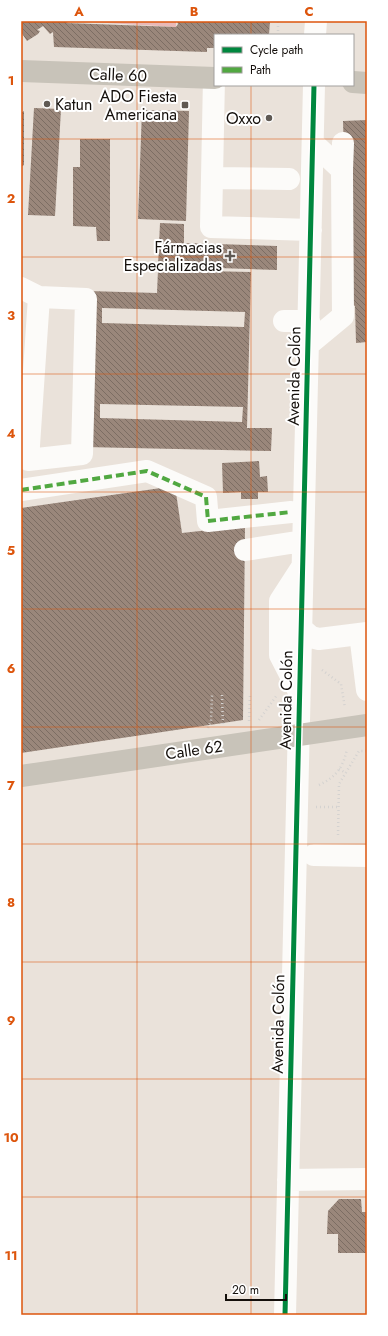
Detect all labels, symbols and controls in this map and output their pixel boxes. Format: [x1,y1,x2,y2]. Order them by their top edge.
text: A [73,2,84,21]
text: B [190,2,199,21]
text: C [304,2,314,21]
legend [214,34,354,86]
text: Cycle path [250,41,303,59]
text: Path [250,61,271,79]
street label: Calle 60 [89,62,147,88]
text: 1 [8,71,14,90]
place label: ADO Fiesta Americana [100,85,177,126]
place label: Katun [55,93,92,116]
marker: Katun [42,99,52,109]
marker: ADO Fiesta Americana [180,100,190,110]
place label: Oxxo [226,107,261,130]
marker: Oxxo [264,113,274,123]
text: 2 [7,189,15,208]
place label: Fármacias Especializadas [124,236,222,277]
marker: Fármacias Especializadas [225,251,235,261]
text: 3 [7,306,15,325]
street label: Avenida Colón [282,326,306,426]
text: 4 [6,424,16,443]
text: 5 [7,541,15,560]
street label: Avenida Colón [274,650,298,750]
text: 6 [7,659,16,678]
street label: Calle 62 [164,735,224,765]
text: 7 [7,776,15,795]
text: 8 [7,893,15,912]
street label: Avenida Colón [266,974,290,1074]
text: 9 [7,1011,16,1030]
text: 10 [3,1128,19,1147]
text: 11 [4,1246,18,1265]
scale bar [226,1276,286,1302]
text: 20 m [232,1281,259,1299]

